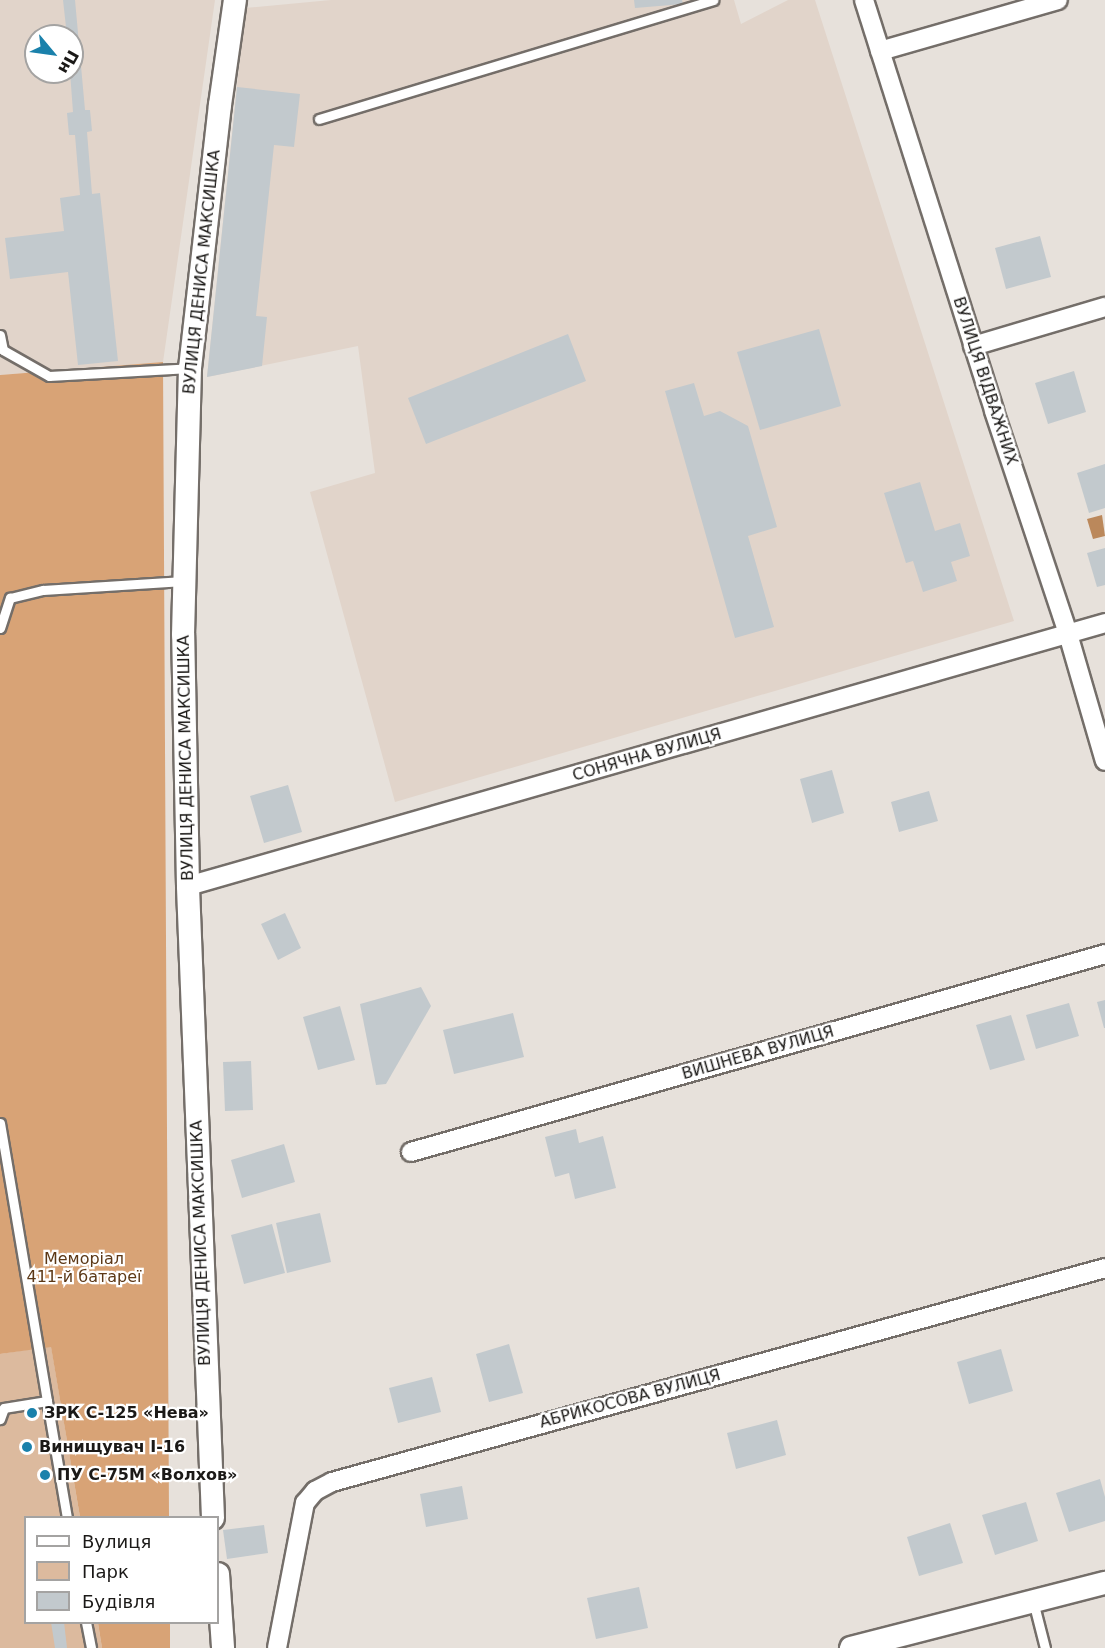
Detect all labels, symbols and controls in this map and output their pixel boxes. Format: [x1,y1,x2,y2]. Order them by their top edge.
north arrow [24,24,84,84]
text: Пн [54,47,83,77]
street label: ВУЛИЦЯ ДЕНИСА МАКСИШКА [180,149,224,395]
street label: ВУЛИЦЯ ВІДВАЖНИХ [949,295,1021,467]
street label: ВУЛИЦЯ ДЕНИСА МАКСИШКА [174,635,198,881]
street label: СОНЯЧНА ВУЛИЦЯ [570,725,724,785]
street label: ВИШНЕВА ВУЛИЦЯ [680,1022,836,1084]
street label: ВУЛИЦЯ ДЕНИСА МАКСИШКА [187,1120,215,1366]
park label: Меморіал 411-й батареї [26,1249,142,1287]
street label: АБРИКОСОВА ВУЛИЦЯ [537,1366,723,1432]
place label: ЗРК С-125 «Нева» [44,1403,209,1423]
marker: ЗРК С-125 «Нева» [25,1406,39,1420]
place label: Винищувач І-16 [39,1437,185,1457]
marker: Винищувач І-16 [20,1440,34,1454]
place label: ПУ С-75М «Волхов» [57,1465,237,1485]
marker: ПУ С-75М «Волхов» [38,1468,52,1482]
legend [24,1516,219,1624]
text: Вулиця [82,1531,151,1552]
text: Парк [82,1561,129,1582]
text: Будівля [82,1591,155,1612]

